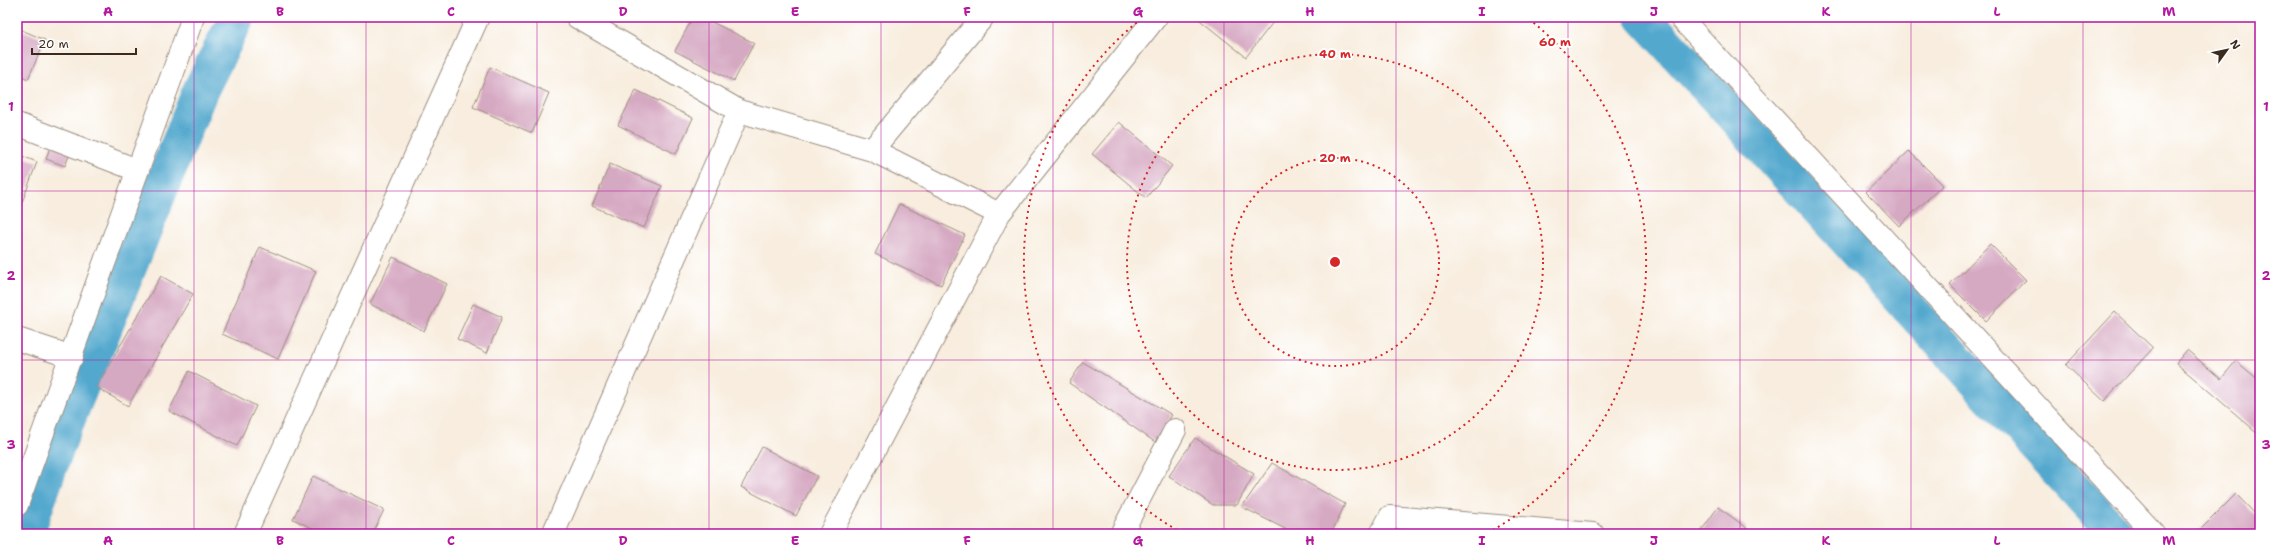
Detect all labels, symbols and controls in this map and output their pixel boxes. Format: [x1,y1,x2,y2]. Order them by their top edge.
text: A [103,3,113,20]
text: B [276,3,284,20]
text: C [447,3,455,20]
text: D [618,3,628,20]
text: E [791,3,800,20]
text: F [963,3,971,20]
text: G [1133,3,1144,20]
text: H [1305,3,1315,20]
text: I [1478,3,1486,20]
text: J [1650,3,1658,20]
text: K [1822,3,1831,20]
text: L [1993,3,2001,20]
text: M [2162,3,2176,20]
scale bar [32,30,136,56]
north arrow [2207,30,2247,70]
text: 60 m [1539,34,1571,50]
text: 20 m [38,36,69,52]
text: N [2226,37,2244,53]
text: 40 m [1319,46,1351,62]
text: 1 [8,98,14,115]
text: 1 [2263,98,2269,115]
text: 20 m [1319,150,1351,166]
centre of rings [1328,255,1342,269]
text: 2 [6,267,16,284]
text: 2 [2261,267,2271,284]
text: 3 [6,436,16,453]
text: 3 [2261,436,2271,453]
text: A [103,532,113,549]
text: B [276,532,284,549]
text: C [447,532,455,549]
text: D [618,532,628,549]
text: E [791,532,800,549]
text: F [963,532,971,549]
text: G [1133,532,1144,549]
text: H [1305,532,1315,549]
text: I [1478,532,1486,549]
text: J [1650,532,1658,549]
text: K [1822,532,1831,549]
text: L [1993,532,2001,549]
text: M [2162,532,2176,549]

